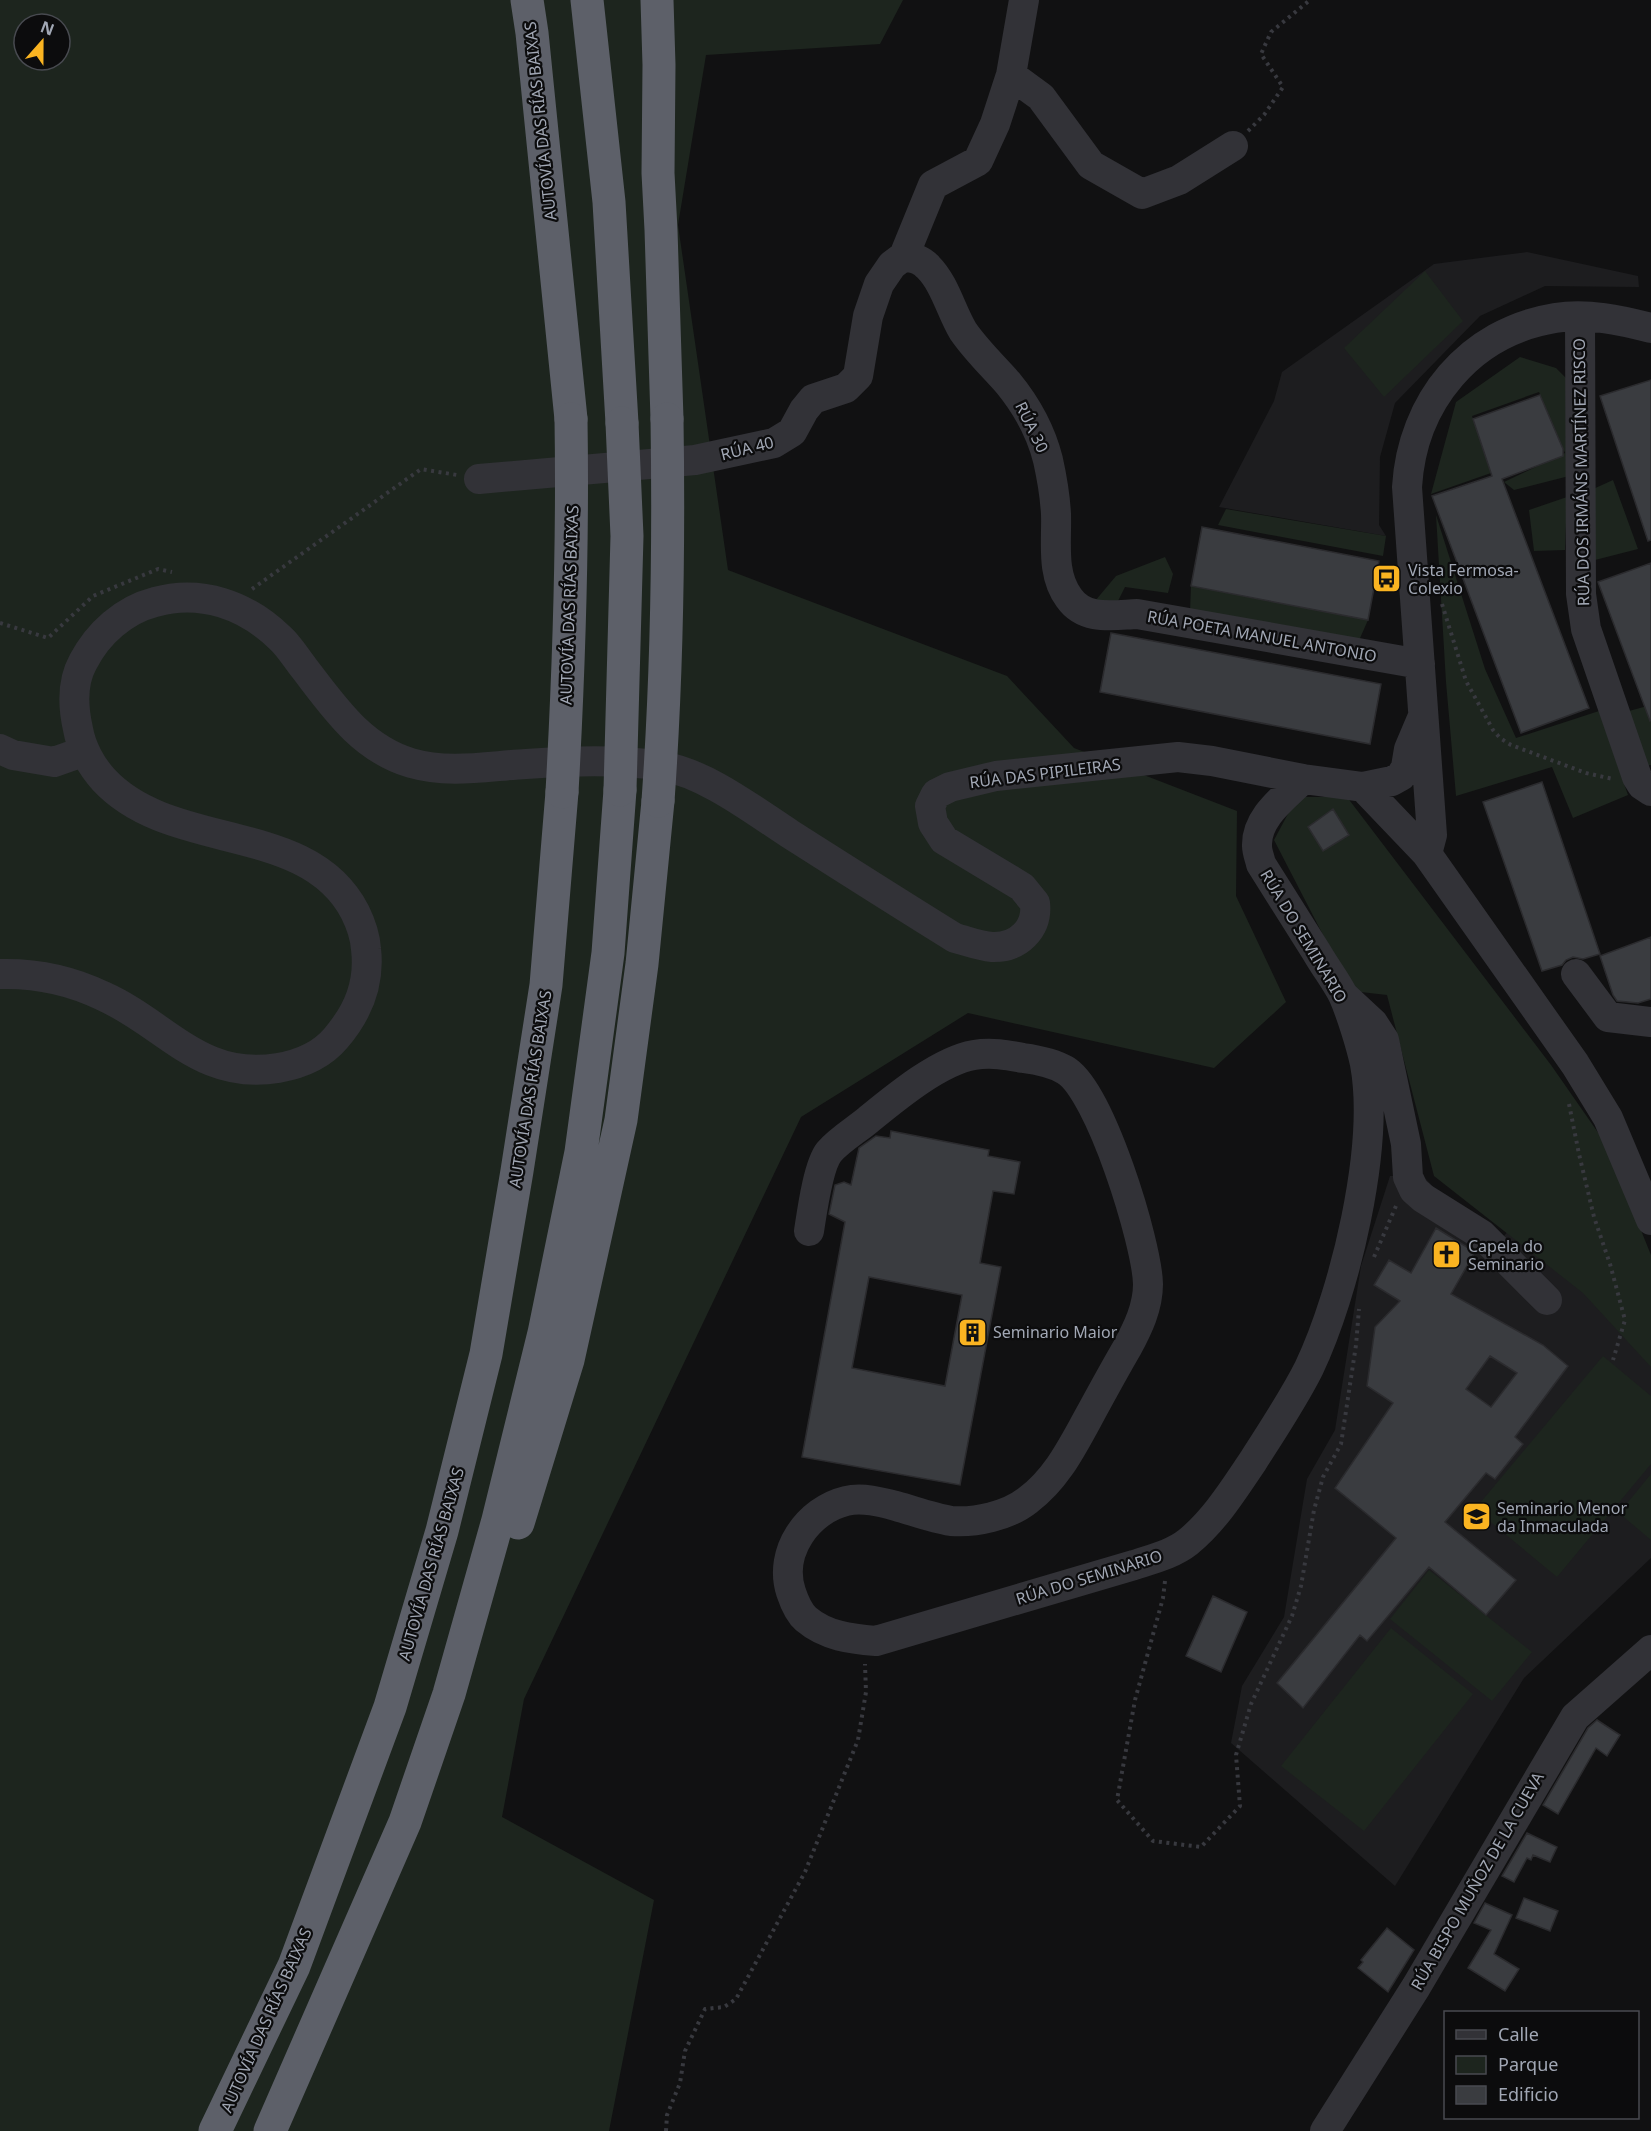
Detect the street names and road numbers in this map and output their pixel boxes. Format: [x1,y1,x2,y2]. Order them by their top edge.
street label: AUTOVÍA DAS RÍAS BAIXAS [519,20,561,221]
street label: RÚA DOS IRMÁNS MARTÍNEZ RISCO [1568,338,1594,606]
street label: RÚA 30 [1010,398,1054,456]
street label: RÚA 40 [718,431,776,465]
street label: AUTOVÍA DAS RÍAS BAIXAS [555,505,583,705]
street label: RÚA POETA MANUEL ANTONIO [1146,605,1378,667]
street label: RÚA DAS PIPILEIRAS [968,753,1122,793]
street label: RÚA DO SEMINARIO [1255,865,1353,1007]
street label: AUTOVÍA DAS RÍAS BAIXAS [504,988,557,1189]
street label: AUTOVÍA DAS RÍAS BAIXAS [393,1465,469,1663]
street label: RÚA DO SEMINARIO [1013,1544,1165,1610]
street label: RÚA BISPO MUÑOZ DE LA CUEVA [1405,1767,1549,1994]
street label: AUTOVÍA DAS RÍAS BAIXAS [215,1924,317,2116]

